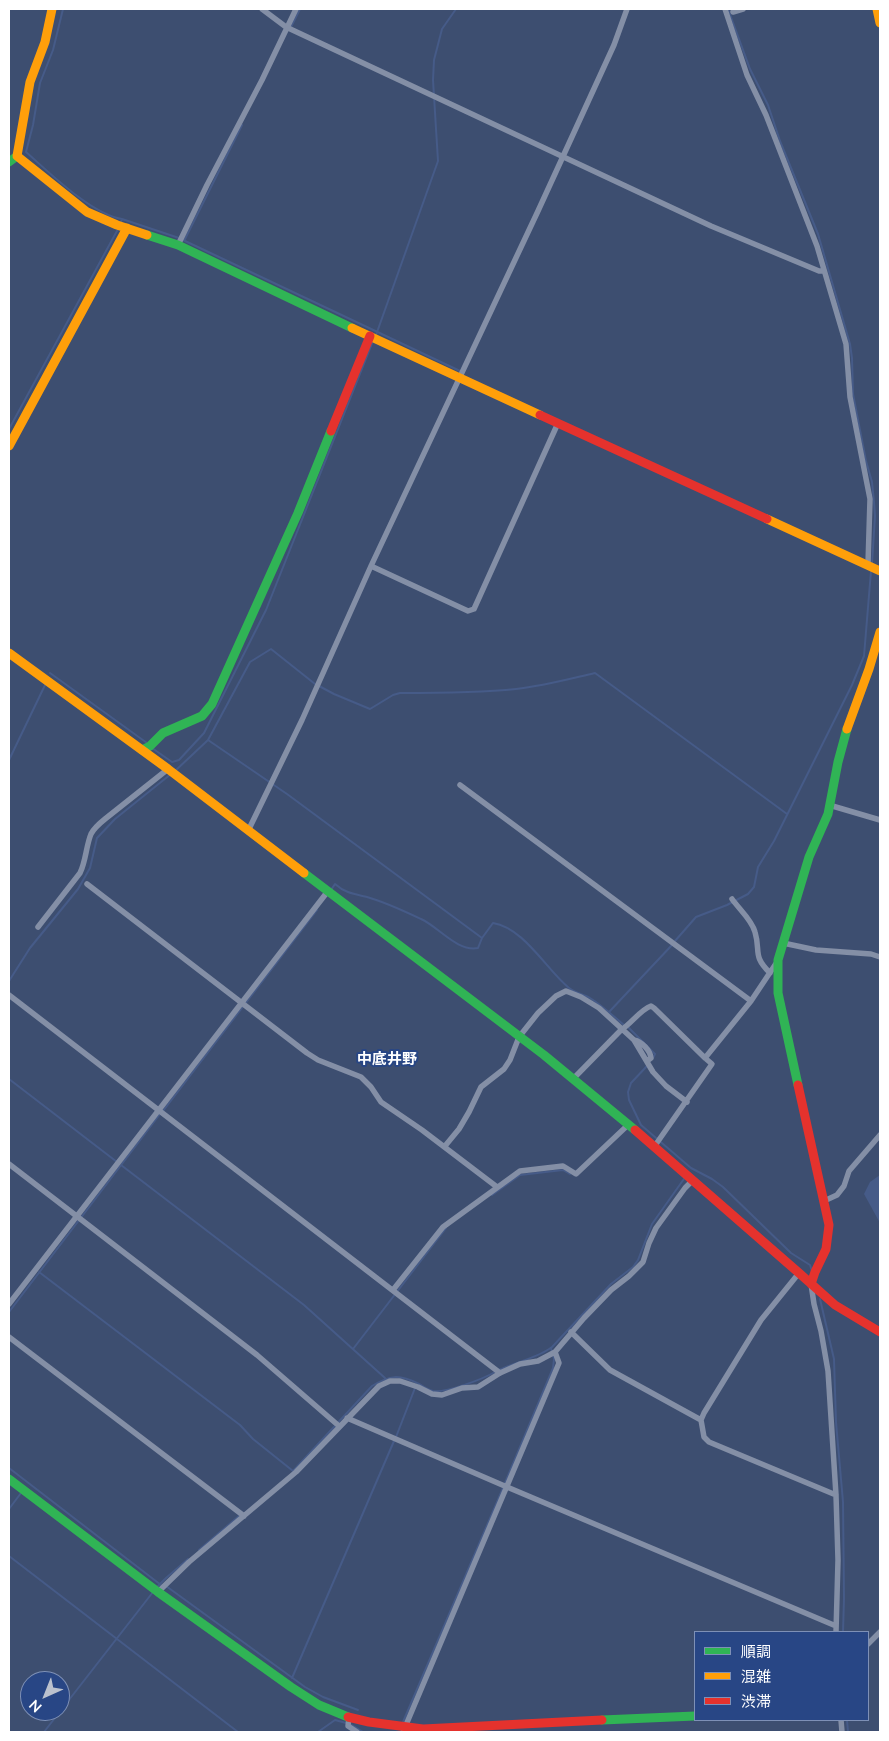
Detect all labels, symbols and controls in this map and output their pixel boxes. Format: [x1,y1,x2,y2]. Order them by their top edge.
district label: 中底井野 [357,1050,417,1068]
legend [694,1631,869,1721]
text: 順調 [741,1642,771,1660]
text: 混雑 [741,1667,771,1685]
north arrow [20,1671,70,1721]
text: 渋滞 [741,1692,771,1710]
text: N [25,1697,45,1716]

